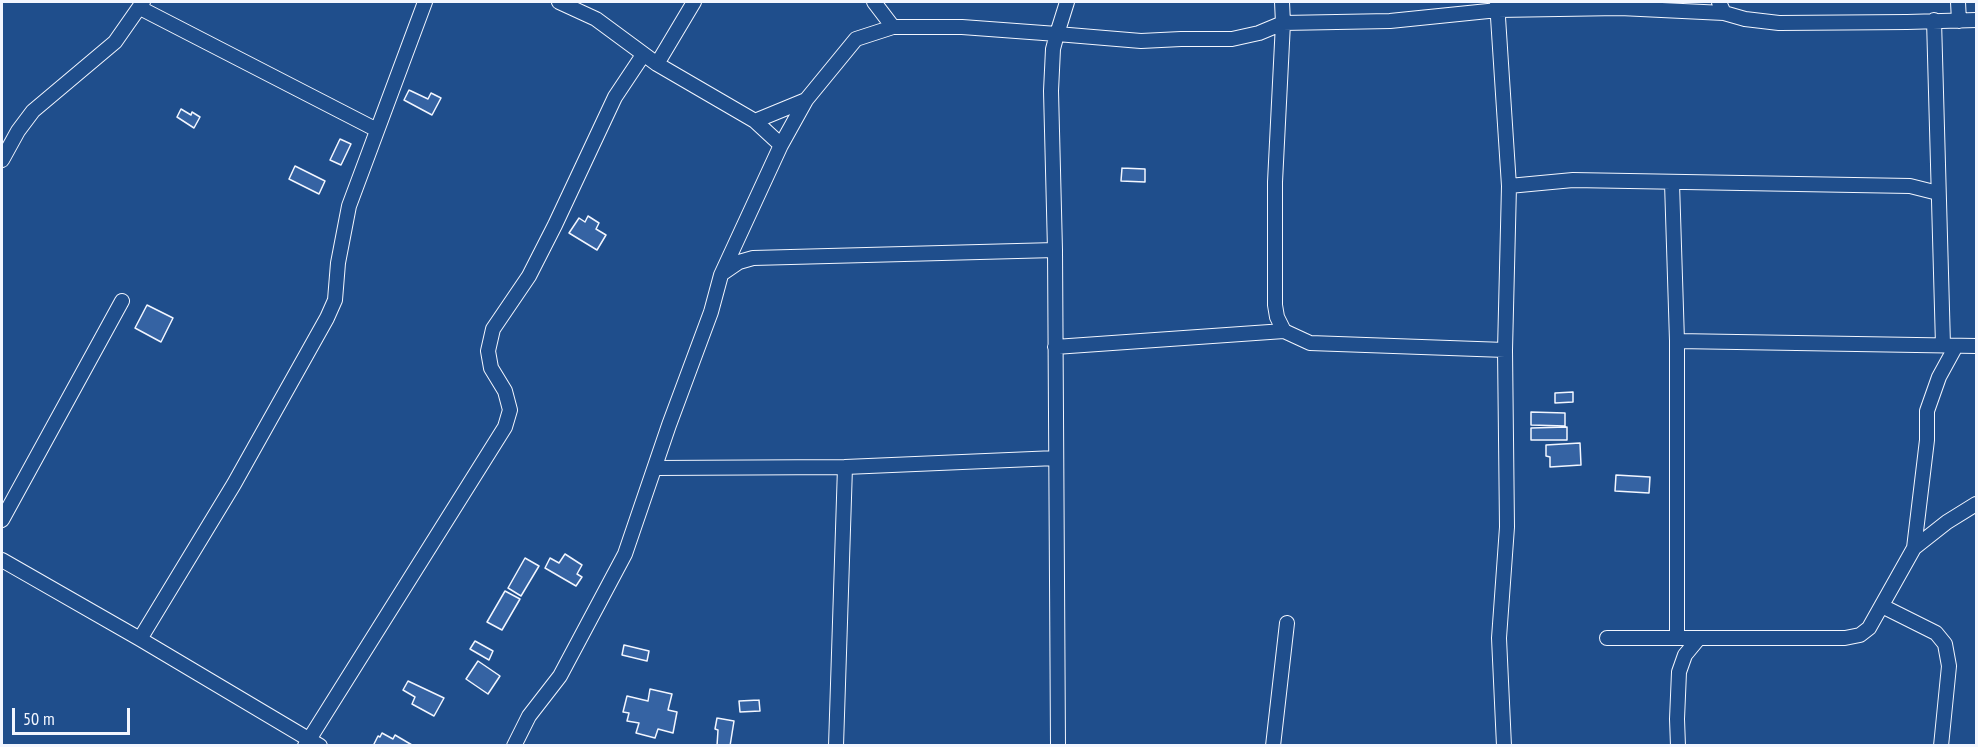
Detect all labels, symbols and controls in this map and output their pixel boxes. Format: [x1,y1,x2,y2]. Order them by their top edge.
scale bar [15,696,134,734]
text: 50 m [23,707,55,730]

